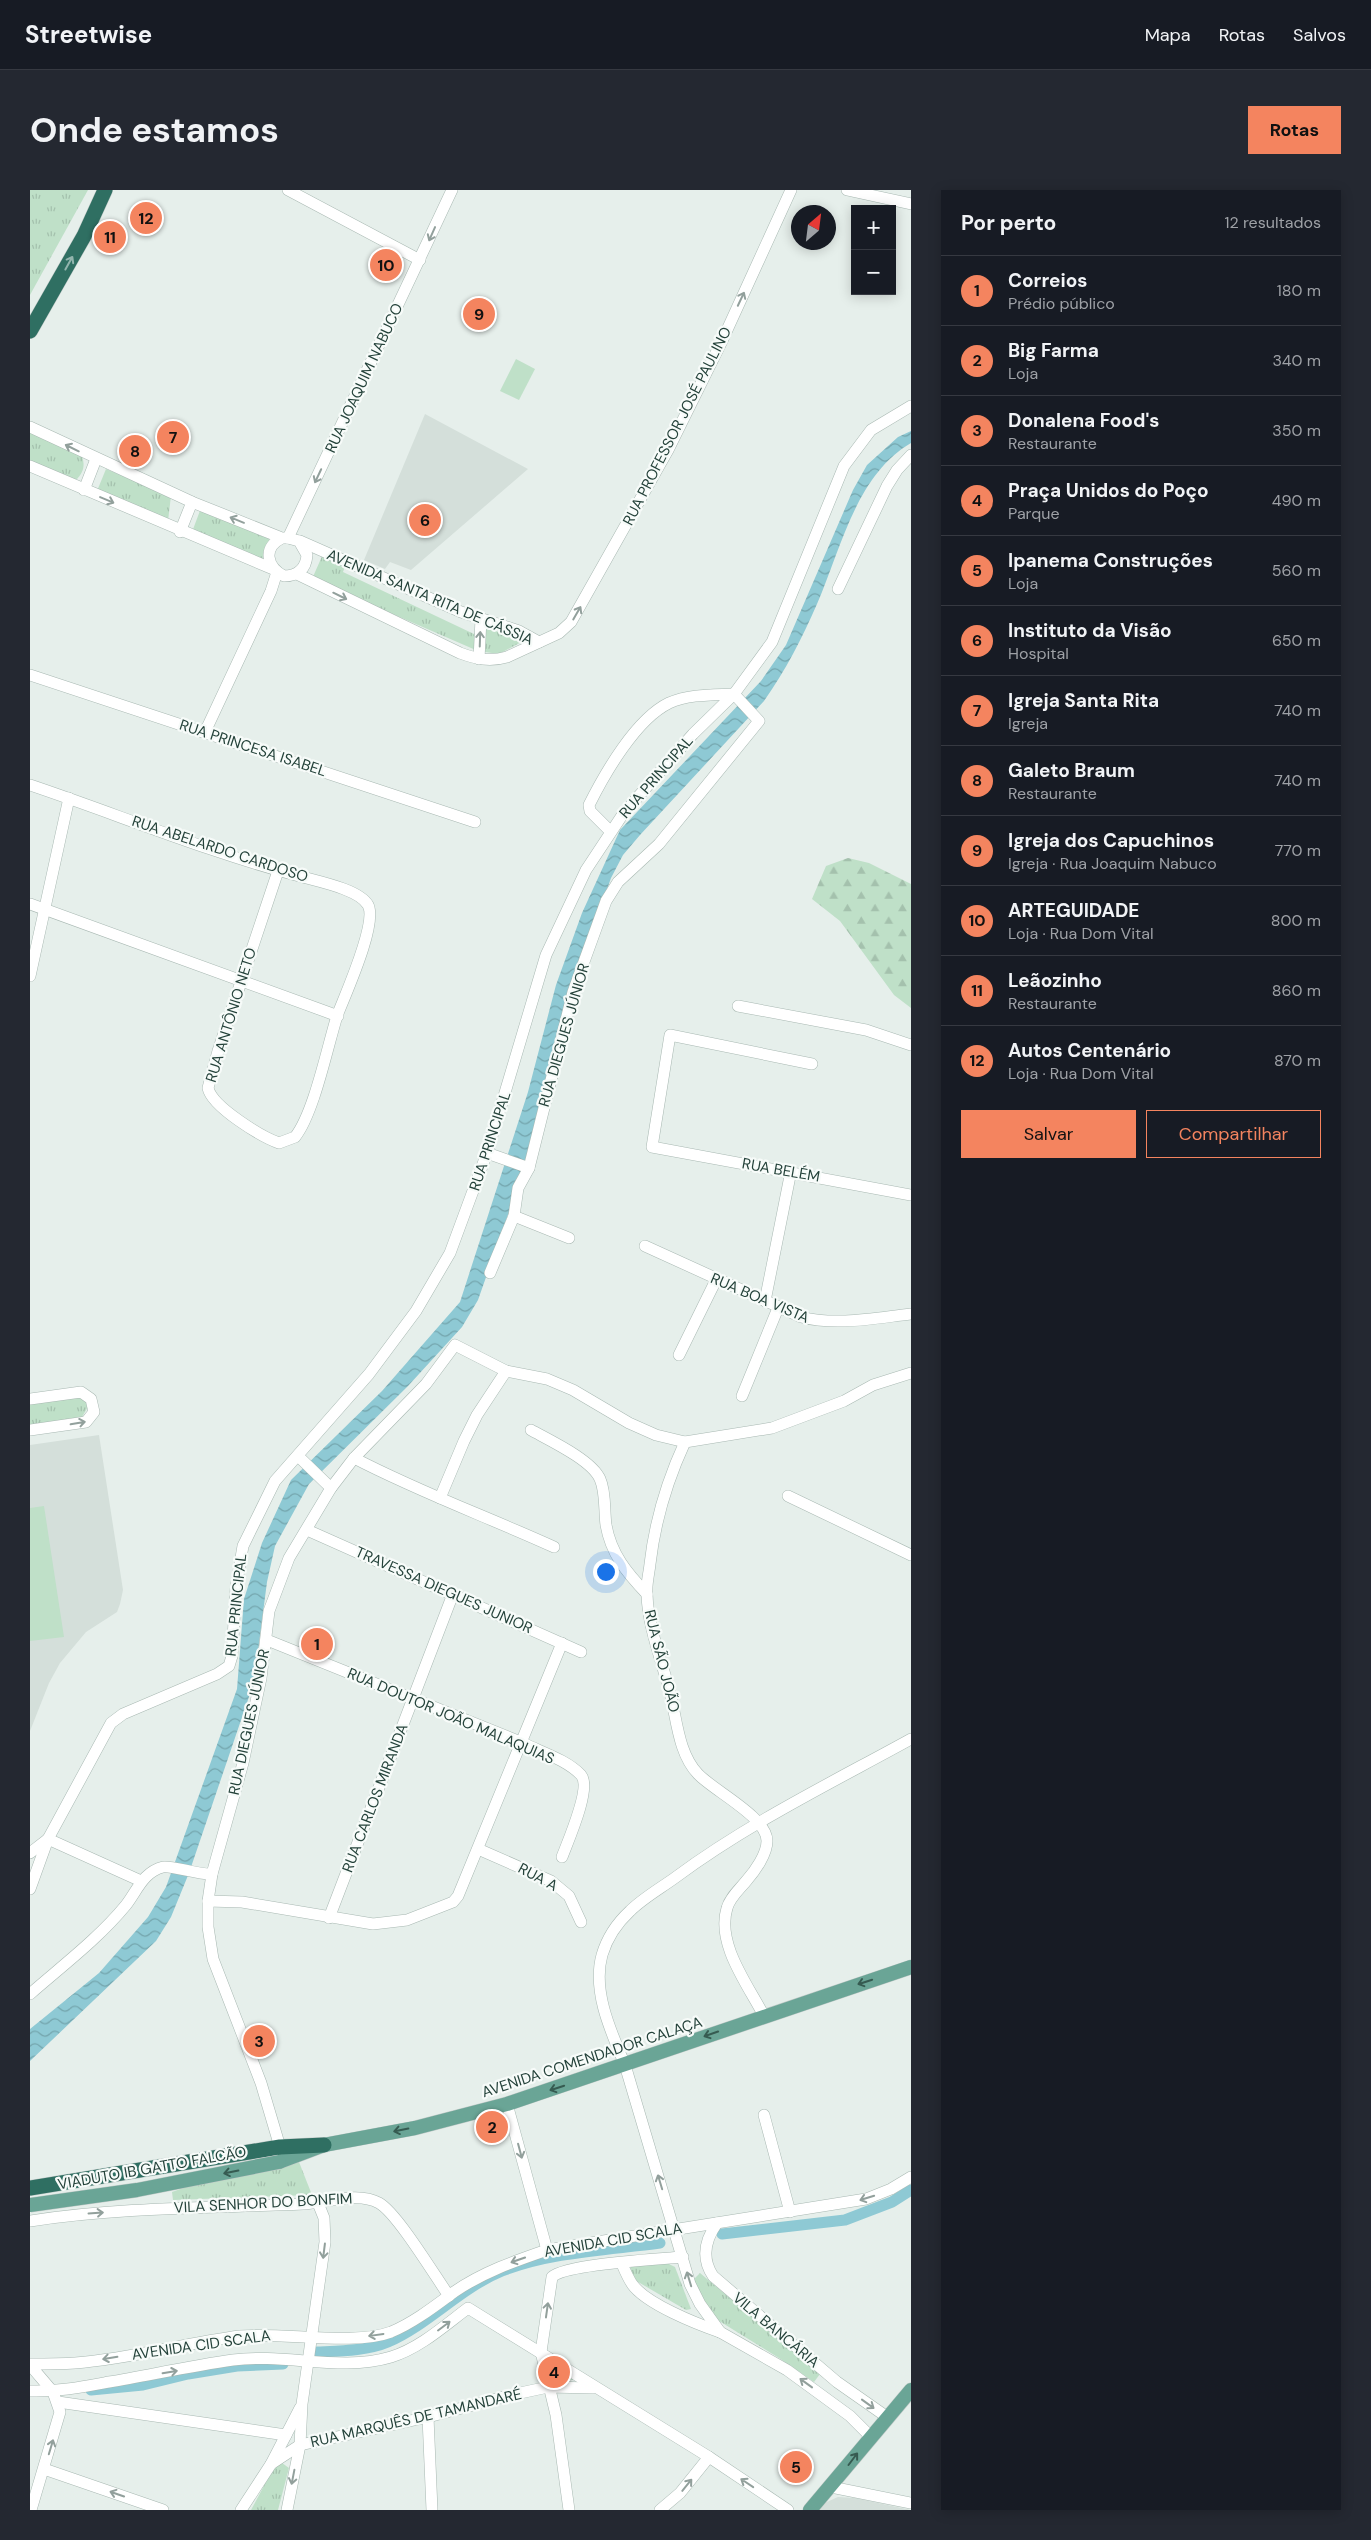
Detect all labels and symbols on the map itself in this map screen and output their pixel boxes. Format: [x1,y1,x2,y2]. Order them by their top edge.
pin: 12 [130,199,162,237]
north arrow [791,205,836,250]
pin: 11 [94,218,126,256]
one-way arrow [426,226,436,241]
pin: 10 [370,246,402,284]
one-way arrow [65,256,74,271]
one-way arrow [737,292,747,307]
pin: 9 [463,295,495,333]
street label: RUA JOAQUIM NABUCO [320,300,408,456]
street label: RUA PROFESSOR JOSÉ PAULINO [618,323,736,529]
pin: 7 [157,418,189,456]
pin: 8 [119,432,151,470]
one-way arrow [65,442,80,452]
one-way arrow [312,468,322,483]
one-way arrow [99,496,114,506]
pin: 6 [409,501,441,539]
one-way arrow [230,515,245,524]
street label: AVENIDA SANTA RITA DE CÁSSIA [324,544,536,650]
one-way arrow [332,592,347,601]
one-way arrow [572,607,582,621]
one-way arrow [476,632,485,648]
street label: RUA PRINCESA ISABEL [177,715,329,781]
street label: RUA PRINCIPAL [615,731,697,823]
street label: RUA ABELARDO CARDOSO [129,811,311,887]
street label: RUA ANTÔNIO NETO [201,945,261,1085]
street label: RUA DIEGUES JÚNIOR [534,961,594,1109]
street label: RUA PRINCIPAL [465,1089,515,1193]
street label: RUA BELÉM [740,1153,822,1187]
street label: RUA BOA VISTA [708,1268,812,1328]
one-way arrow [70,1418,86,1428]
street label: TRAVESSA DIEGUES JUNIOR [352,1542,536,1638]
street label: RUA PRINCIPAL [221,1553,251,1657]
your location [593,1559,619,1585]
street label: RUA SÃO JOÃO [640,1608,684,1714]
pin: 1 [301,1625,333,1663]
street label: RUA DIEGUES JÚNIOR [224,1647,274,1797]
street label: RUA DOUTOR JOÃO MALAQUIAS [344,1663,558,1769]
street label: RUA CARLOS MIRANDA [337,1721,413,1875]
street label: RUA A [515,1858,561,1896]
one-way arrow [857,1978,873,1987]
street label: AVENIDA COMENDADOR CALAÇA [479,2012,705,2102]
pin: 3 [243,2022,275,2060]
one-way arrow [704,2030,719,2039]
one-way arrow [550,2083,566,2093]
pin: 2 [476,2108,508,2146]
one-way arrow [393,2126,409,2136]
street label: VIADUTO IB GATTO FALCÃO [56,2142,248,2194]
one-way arrow [516,2143,525,2159]
one-way arrow [223,2167,239,2177]
one-way arrow [655,2175,664,2190]
street label: VILA SENHOR DO BONFIM [173,2188,353,2218]
one-way arrow [860,2193,876,2203]
one-way arrow [88,2209,104,2218]
street label: AVENIDA CID SCALA [542,2218,684,2262]
one-way arrow [319,2243,329,2259]
one-way arrow [511,2256,527,2265]
one-way arrow [684,2271,694,2287]
street label: VILA BANCÁRIA [728,2288,824,2372]
one-way arrow [542,2302,552,2318]
one-way arrow [437,2321,450,2332]
street label: AVENIDA CID SCALA [130,2325,272,2365]
one-way arrow [368,2330,384,2340]
one-way arrow [103,2353,119,2363]
pin: 4 [538,2353,570,2391]
one-way arrow [161,2367,177,2377]
one-way arrow [799,2378,813,2388]
street label: RUA MARQUÊS DE TAMANDARÉ [308,2384,524,2452]
one-way arrow [861,2399,875,2409]
one-way arrow [46,2439,56,2455]
pin: 5 [780,2448,812,2486]
one-way arrow [847,2453,858,2466]
one-way arrow [288,2469,298,2485]
one-way arrow [741,2478,755,2488]
one-way arrow [681,2479,692,2492]
one-way arrow [110,2489,125,2498]

